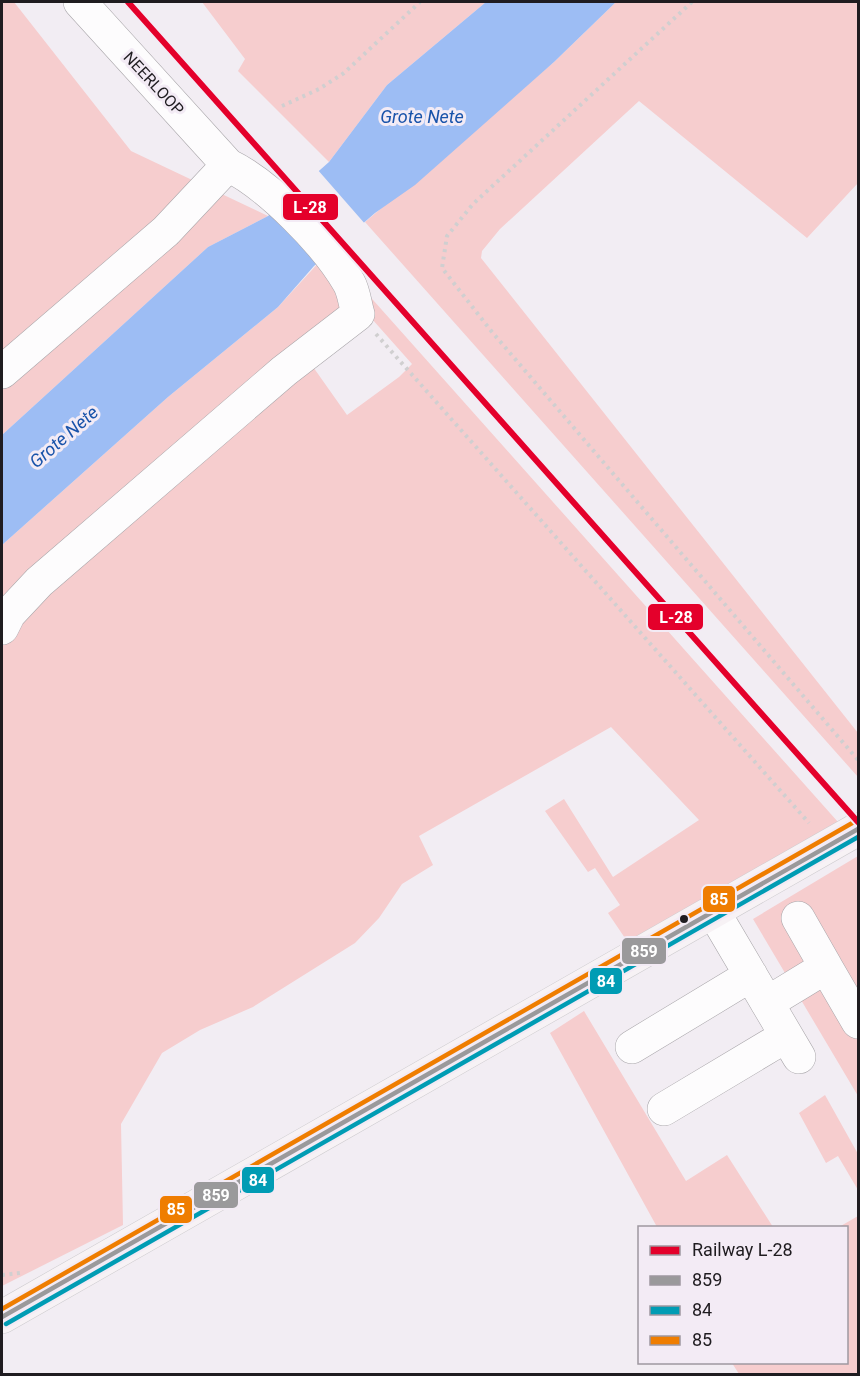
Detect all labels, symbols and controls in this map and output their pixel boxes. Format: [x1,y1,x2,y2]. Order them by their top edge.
street label: NEERLOOP [120,48,188,119]
water label: Grote Nete [380,106,464,127]
line badge: L-28 [282,193,339,221]
text: L-28 [293,198,327,217]
water label: Grote Nete [25,401,102,472]
line badge: L-28 [647,603,704,631]
text: L-28 [659,608,693,627]
line badge: 85 [702,885,736,913]
text: 85 [710,890,728,909]
unlabelled marker [678,913,690,925]
line badge: 859 [621,937,667,965]
text: 859 [630,942,658,961]
line badge: 84 [589,967,623,995]
text: 84 [597,972,615,991]
line badge: 84 [241,1166,275,1194]
text: 84 [249,1171,267,1190]
line badge: 859 [193,1181,239,1209]
text: 859 [202,1186,230,1205]
line badge: 85 [159,1195,193,1224]
text: 85 [167,1200,185,1219]
legend [638,1226,848,1364]
text: Railway L-28 [692,1239,793,1260]
text: 859 [692,1269,722,1290]
text: 84 [692,1299,712,1320]
text: 85 [692,1329,712,1350]

